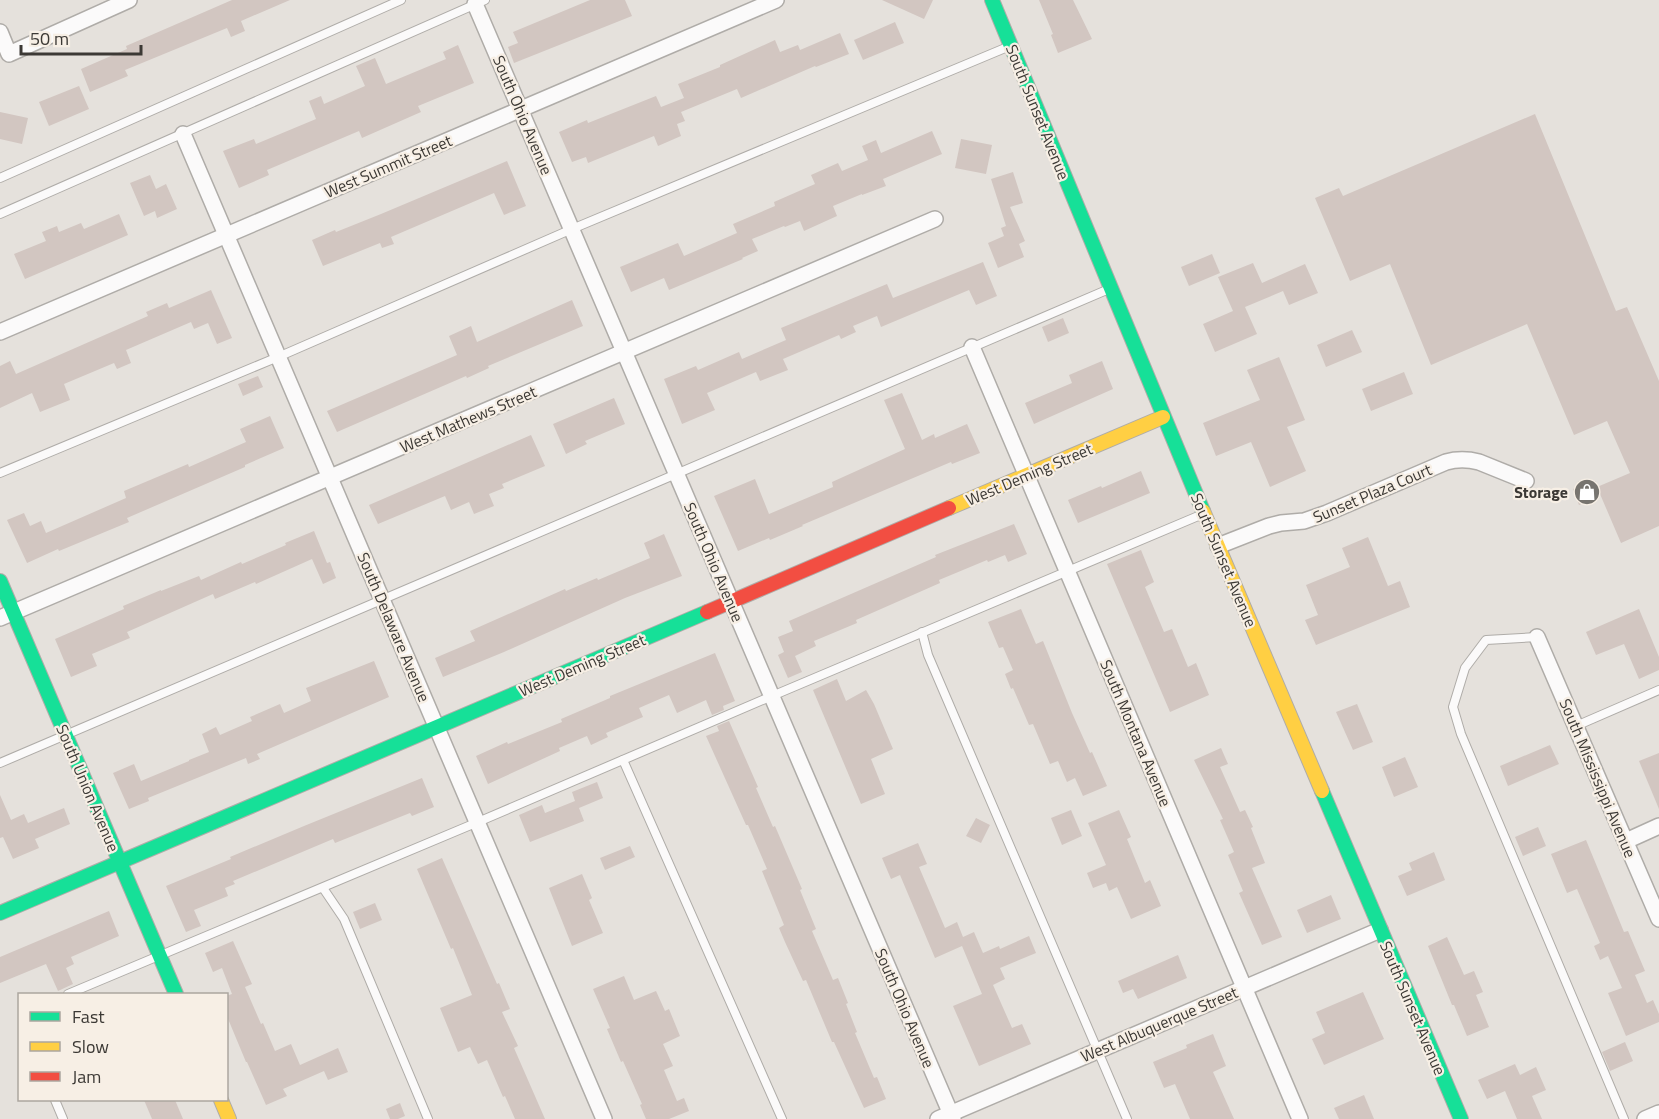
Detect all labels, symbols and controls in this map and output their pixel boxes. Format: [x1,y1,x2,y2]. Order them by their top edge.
scale bar [21,18,141,56]
text: 50 m [30,25,69,52]
street label: South Sunset Avenue [1000,41,1076,183]
street label: South Ohio Avenue [487,51,559,179]
street label: West Summit Street [321,128,456,204]
street label: West Mathews Street [396,379,540,459]
street label: West Deming Street [962,436,1096,511]
street label: Sunset Plaza Court [1309,457,1436,529]
shop icon: Storage [1572,477,1602,507]
place label: Storage [1514,480,1568,504]
street label: South Sunset Avenue [1185,489,1263,631]
street label: South Ohio Avenue [678,498,750,626]
street label: South Delaware Avenue [352,548,436,706]
street label: West Deming Street [515,627,649,702]
street label: South Montana Avenue [1094,656,1178,810]
street label: South Mississippi Avenue [1554,695,1642,861]
street label: South Union Avenue [50,721,126,855]
street label: South Sunset Avenue [1374,937,1452,1079]
street label: South Ohio Avenue [869,944,941,1072]
street label: West Albuquerque Street [1077,980,1242,1068]
legend [18,993,228,1101]
text: Fast [72,1003,105,1030]
text: Slow [72,1033,109,1060]
text: Jam [72,1063,101,1090]

